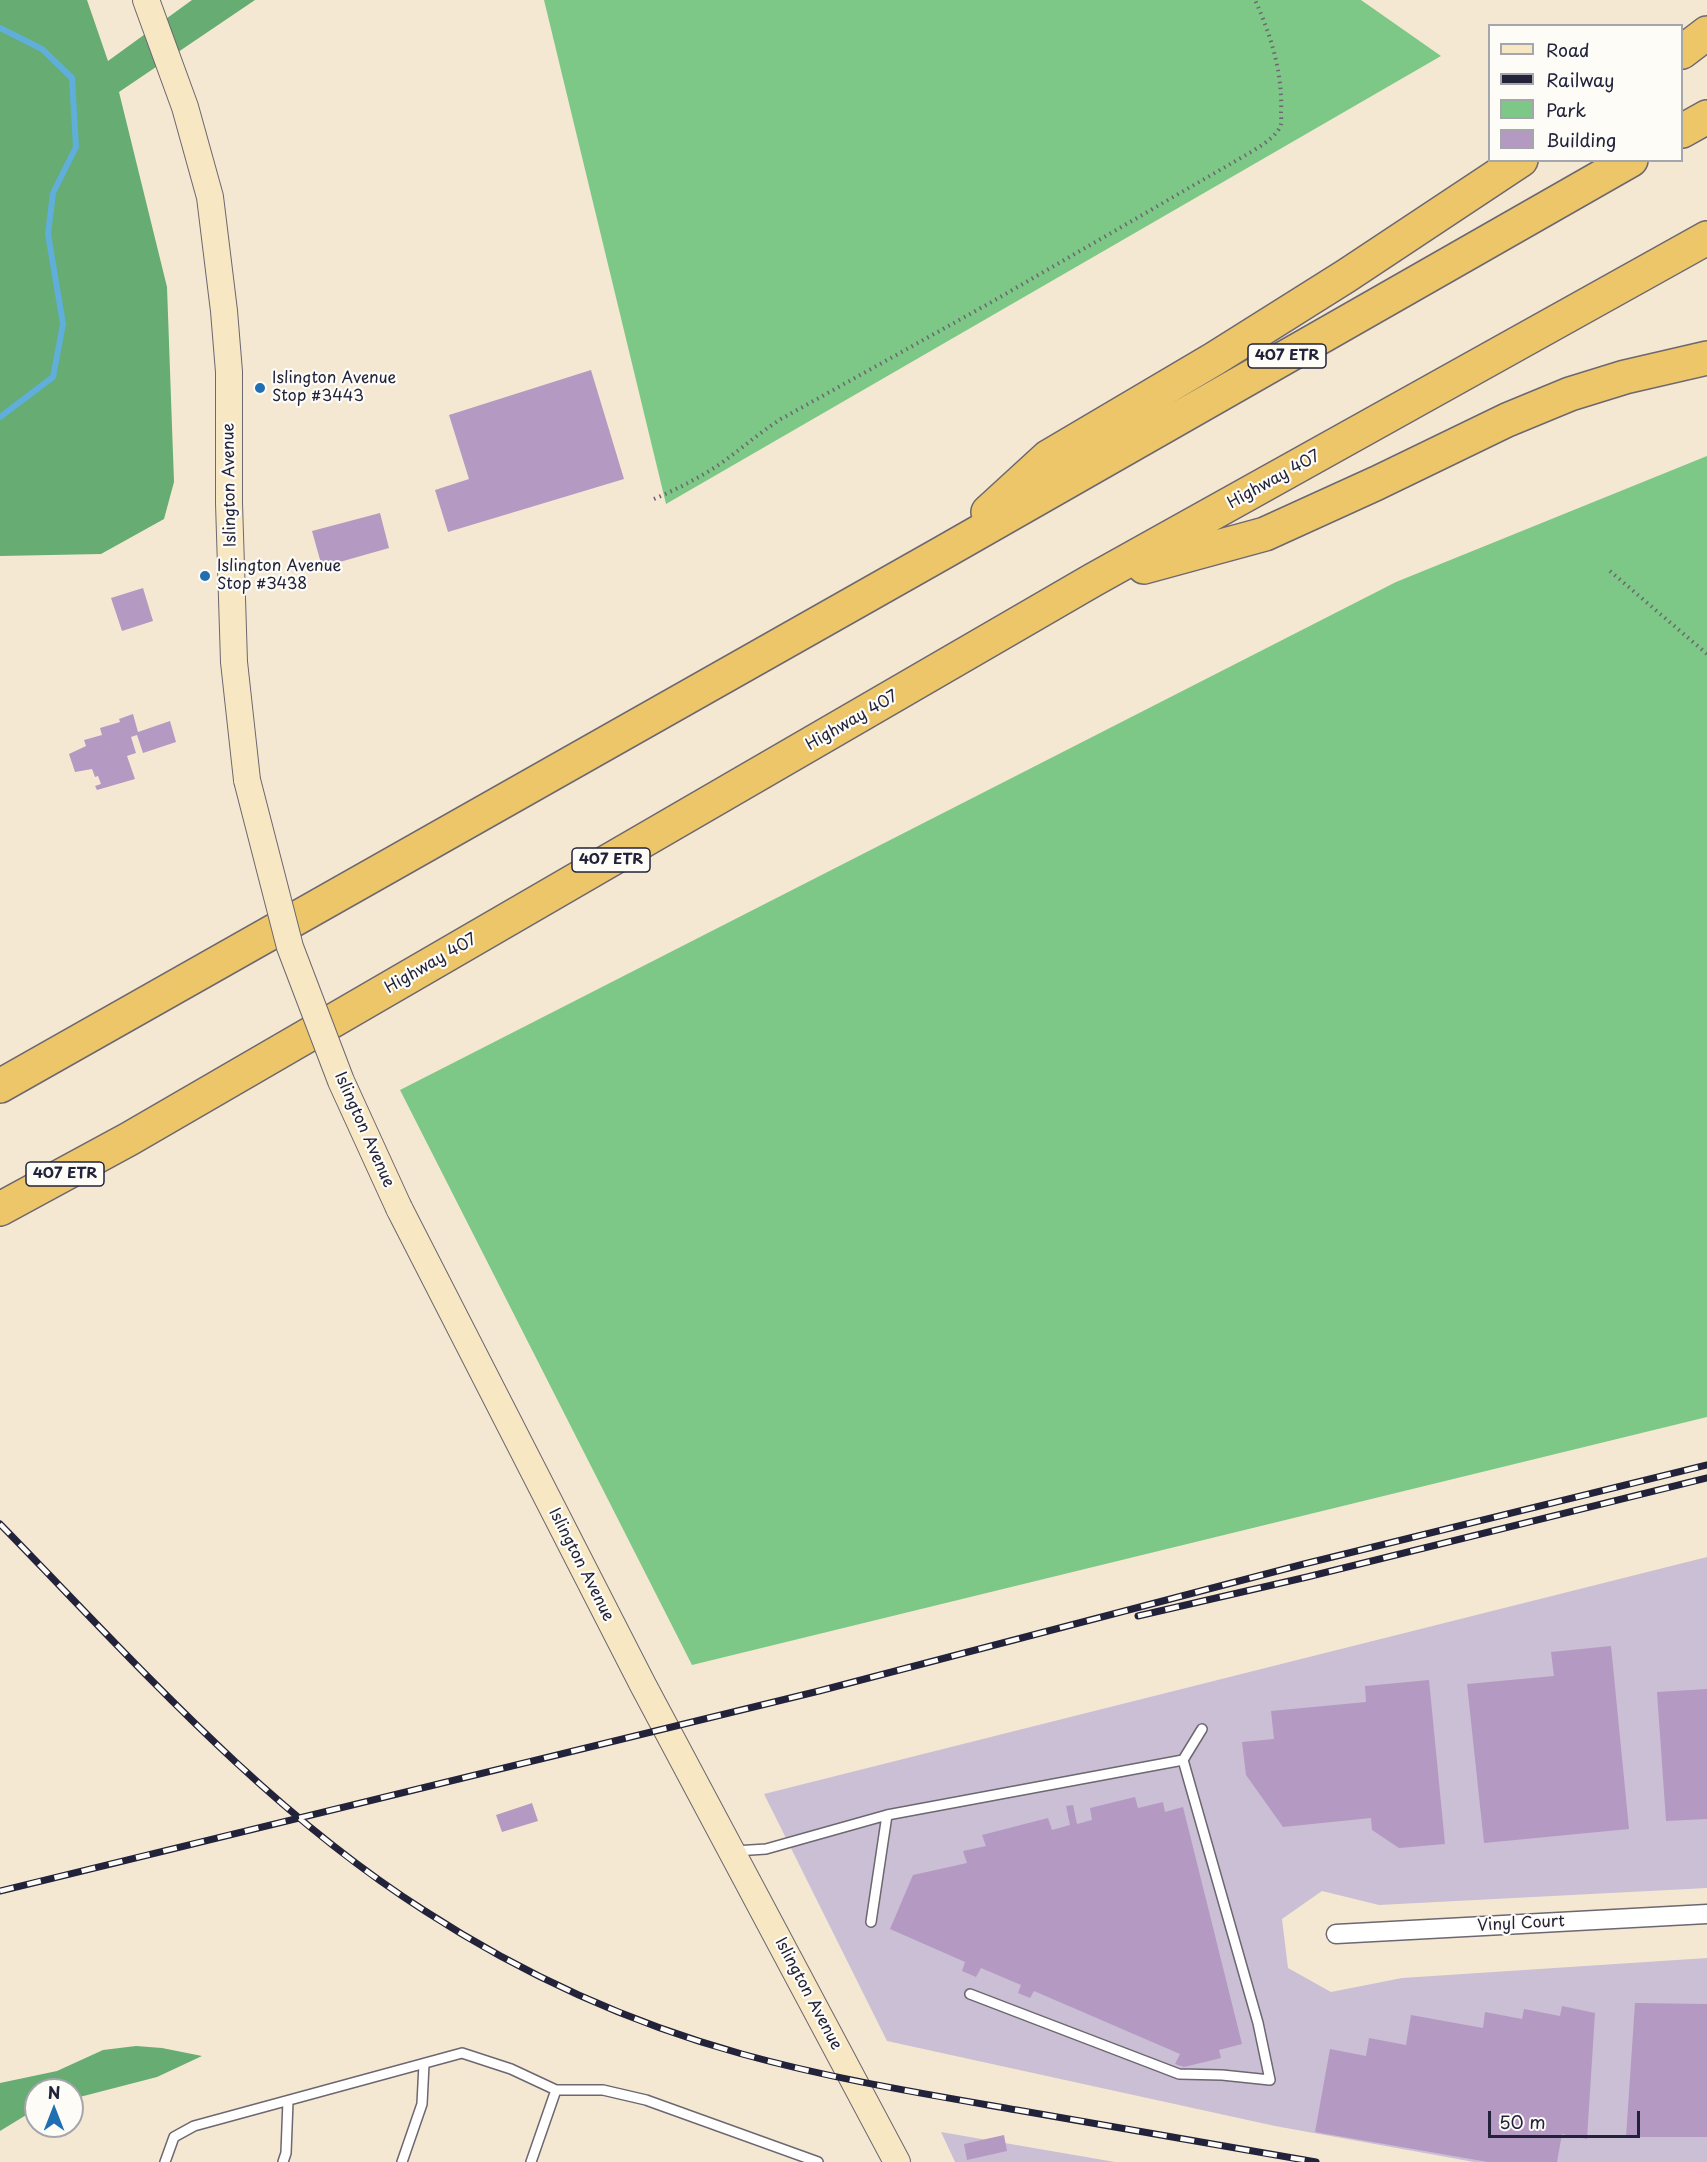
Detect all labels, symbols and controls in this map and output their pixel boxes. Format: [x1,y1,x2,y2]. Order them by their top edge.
legend [1488,24,1683,162]
text: Road [1546,36,1590,63]
text: Railway [1546,66,1614,93]
text: Park [1546,96,1586,123]
text: Building [1546,126,1616,153]
road number: 407 ETR [1248,344,1326,368]
place label: Islington Avenue Stop #3443 [272,369,396,407]
marker: Islington Avenue Stop #3443 [253,381,267,395]
street label: Islington Avenue [219,423,241,547]
street label: Highway 407 [1224,447,1324,513]
place label: Islington Avenue Stop #3438 [217,557,341,595]
marker: Islington Avenue Stop #3438 [198,569,212,583]
street label: Highway 407 [803,687,901,755]
road number: 407 ETR [572,848,650,872]
street label: Highway 407 [382,930,480,998]
street label: Islington Avenue [330,1069,398,1191]
road number: 407 ETR [26,1162,104,1186]
street label: Islington Avenue [544,1505,618,1625]
street label: Vinyl Court [1477,1912,1565,1936]
street label: Islington Avenue [770,1935,846,2053]
north arrow [24,2078,84,2138]
text: N [48,2080,60,2104]
scale bar [1491,2099,1642,2137]
text: 50 m [1499,2108,1546,2135]

